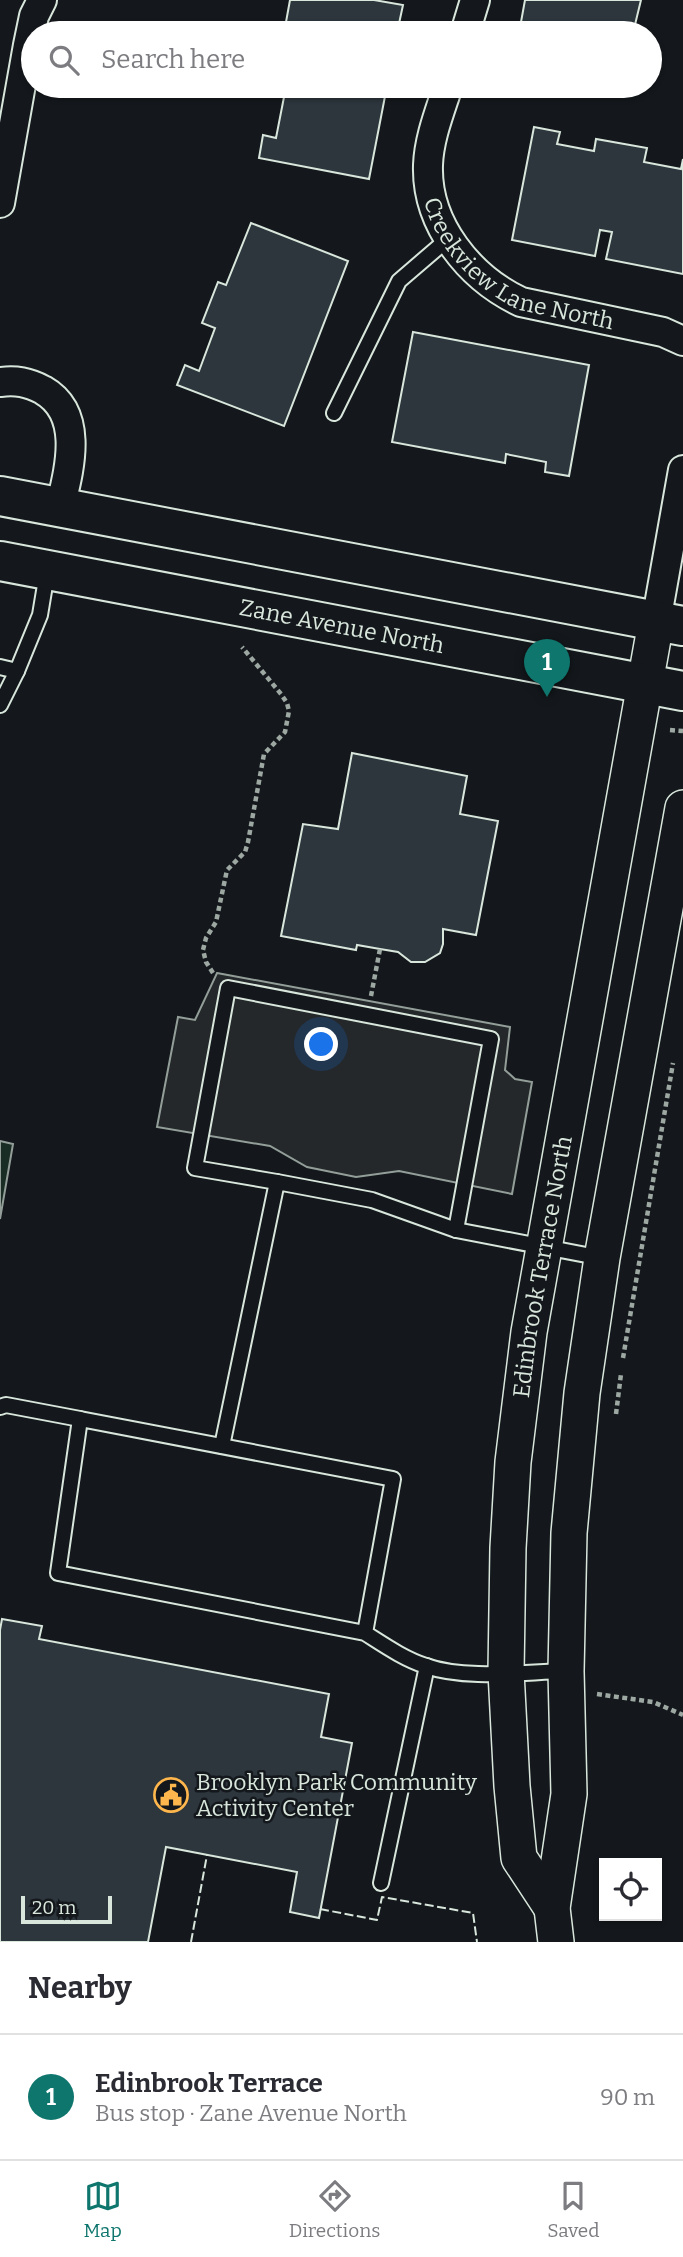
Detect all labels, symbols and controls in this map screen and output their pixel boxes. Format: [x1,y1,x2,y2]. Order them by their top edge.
search box [21,21,662,98]
icon: search [45,41,83,79]
text: Search here [101,44,245,75]
street label: Creekview Lane North [418,194,616,335]
street label: Zane Avenue North [237,593,447,659]
pin: 1 [524,639,570,697]
your location [304,1027,338,1061]
street label: Edinbrook Terrace North [507,1134,578,1399]
place label: Brooklyn Park Community Activity Center [196,1768,478,1822]
public building icon: Brooklyn Park Community Activity Center [152,1776,190,1814]
map controls [599,1858,662,1921]
button: locate [599,1858,662,1921]
scale bar [21,1893,112,1925]
text: 20 m [32,1896,76,1919]
text: Nearby [28,1970,132,2006]
text: Edinbrook Terrace [95,2068,323,2099]
text: 1 [46,2083,56,2111]
text: 90 m [600,2083,655,2111]
text: Bus stop · Zane Avenue North [95,2099,407,2127]
tab: Map [84,2177,122,2242]
tab: Directions [289,2177,380,2242]
tab: Saved [547,2177,599,2242]

